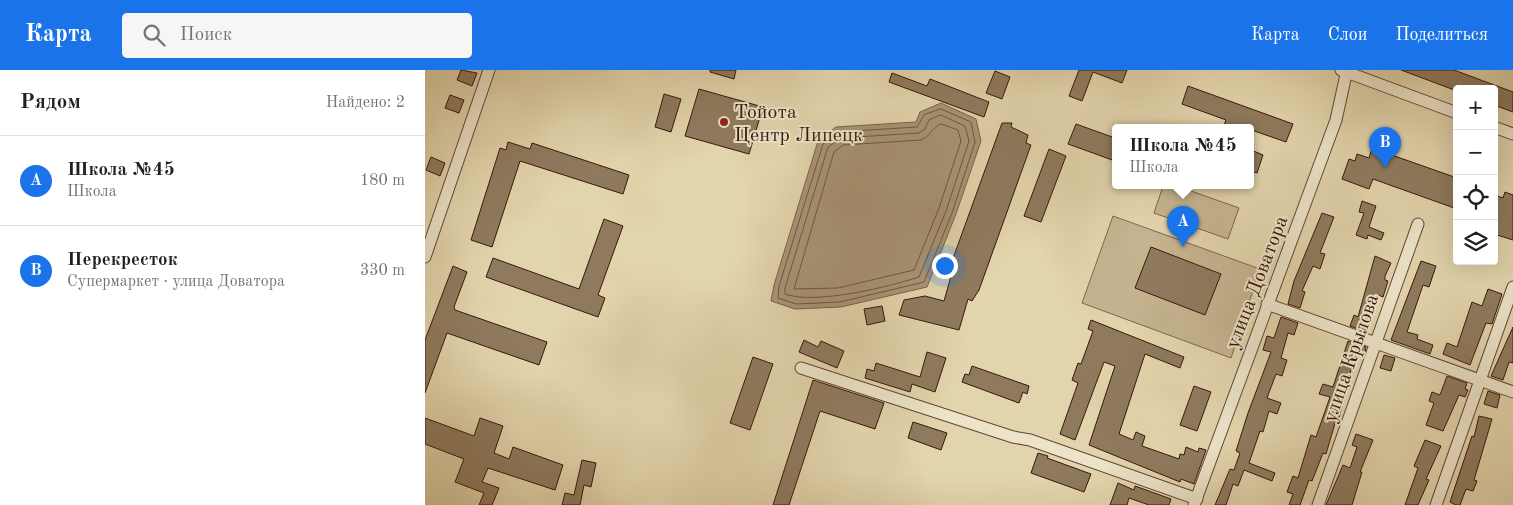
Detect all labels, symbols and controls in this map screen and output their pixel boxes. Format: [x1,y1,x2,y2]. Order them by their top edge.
search box [122,13,472,58]
icon: search [140,21,168,49]
text: Карта [25,23,92,47]
text: Поиск [180,26,232,45]
text: Карта [1251,26,1300,44]
text: Слои [1328,26,1367,44]
text: Поделиться [1395,26,1488,44]
map controls [1453,85,1498,265]
button: + [1453,85,1498,130]
text: Рядом [20,92,81,113]
text: Найдено: 2 [326,95,405,111]
place label: Тойота Центр Липецк [734,103,863,146]
marker: Тойота Центр Липецк [718,116,730,128]
popup [1112,124,1254,189]
pin: B [1369,127,1401,168]
button: − [1453,130,1498,175]
text: Школа №45 [1129,137,1237,156]
text: Школа [1129,160,1179,176]
text: Школа №45 [67,161,175,180]
text: A [30,173,42,189]
text: 180 m [360,173,405,189]
button: locate [1453,175,1498,220]
text: Школа [67,184,117,200]
pin: A [1167,206,1199,247]
street label: улица Доватора [1223,213,1292,352]
button: layers [1453,220,1498,265]
text: Перекресток [67,251,178,270]
your location [932,253,958,279]
text: B [30,263,42,279]
text: 330 m [360,263,405,279]
text: Супермаркет · улица Доватора [67,274,285,290]
street label: улица Крылова [1321,292,1383,425]

